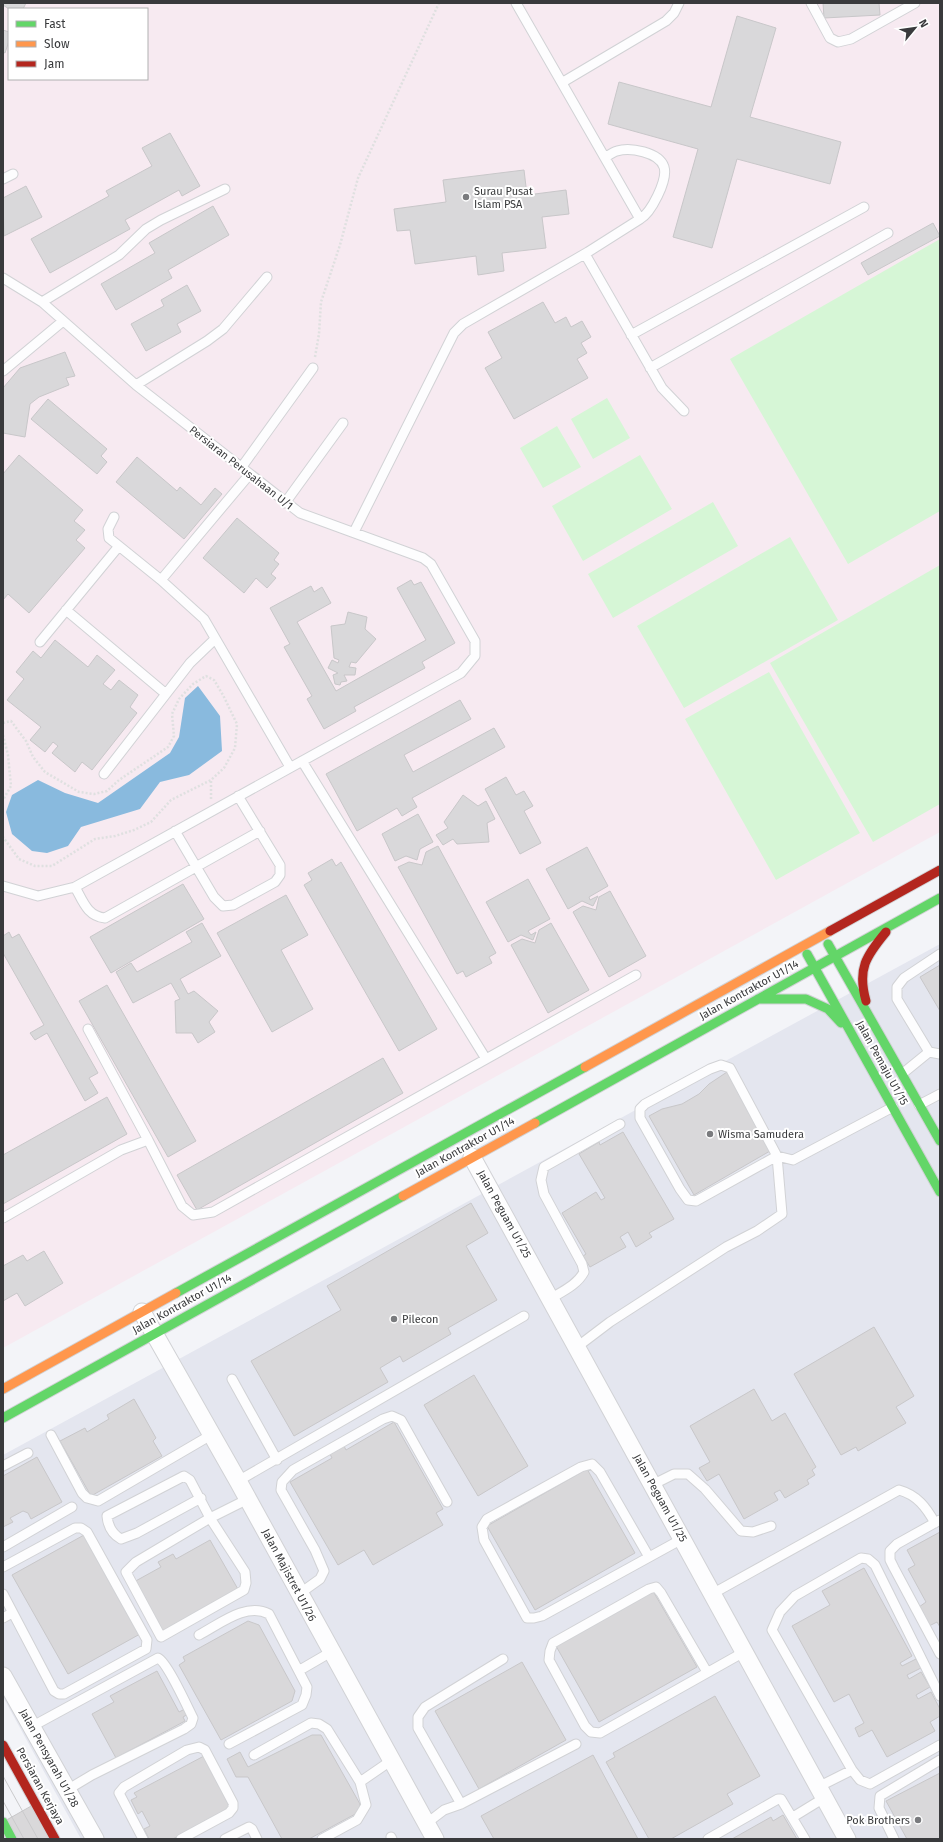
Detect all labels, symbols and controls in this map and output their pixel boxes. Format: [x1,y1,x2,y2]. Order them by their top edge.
legend [8,8,148,80]
north arrow [895,8,935,48]
text: Fast [44,17,66,31]
text: N [916,17,931,30]
text: Slow [44,37,70,51]
text: Jam [44,57,64,71]
place label: Surau Pusat Islam PSA [474,185,533,211]
marker: Surau Pusat Islam PSA [461,192,471,202]
street label: Persiaran Perusahaan U/1 [187,423,295,513]
street label: Jalan Kontraktor U1/14 [697,957,801,1023]
street label: Jalan Pemaju U1/15 [853,1018,911,1108]
street label: Jalan Kontraktor U1/14 [413,1114,517,1180]
place label: Wisma Samudera [718,1128,804,1141]
marker: Wisma Samudera [705,1129,715,1139]
street label: Jalan Peguam U1/25 [474,1168,534,1261]
street label: Jalan Kontraktor U1/14 [130,1271,234,1337]
place label: Pilecon [402,1313,439,1326]
marker: Pilecon [389,1314,399,1324]
street label: Jalan Peguam U1/25 [630,1452,690,1545]
street label: Jalan Majistret U1/26 [259,1527,319,1624]
street label: Jalan Pensyarah U1/28 [17,1707,81,1809]
street label: Persiaran Kerjaya [13,1745,67,1827]
place label: Pok Brothers [846,1814,910,1827]
marker: Pok Brothers [913,1815,923,1825]

